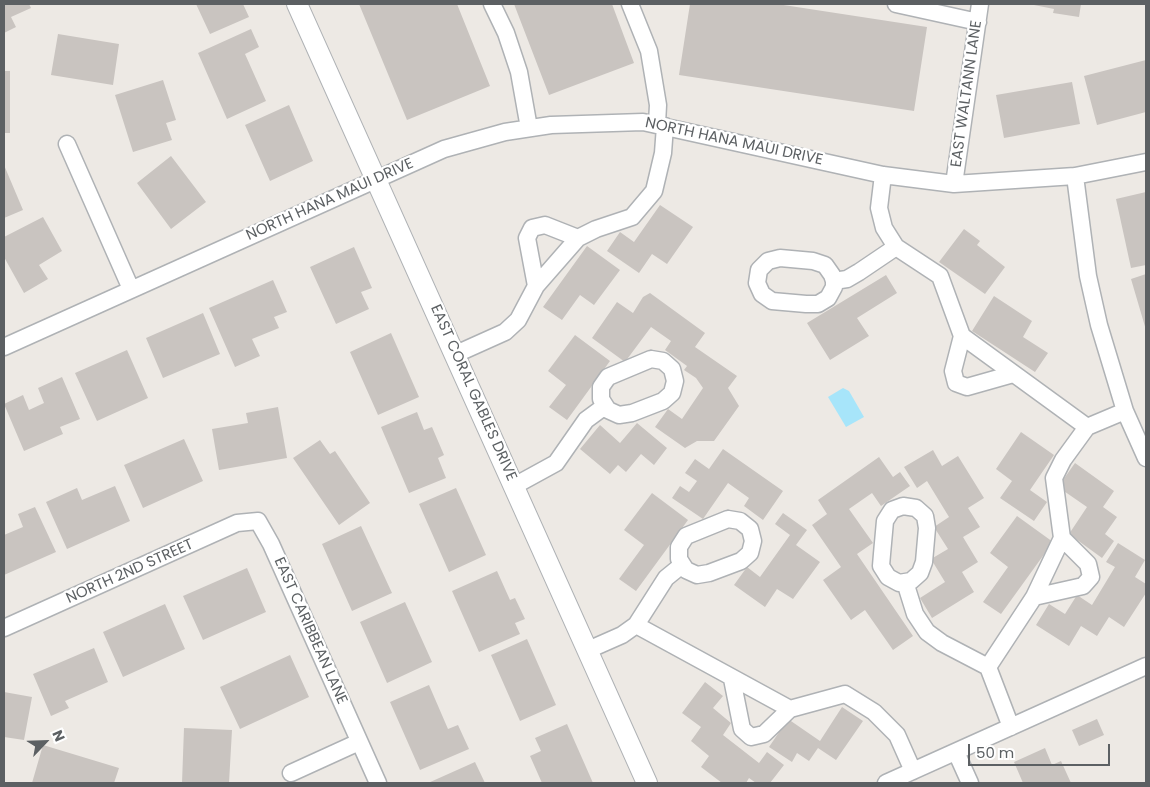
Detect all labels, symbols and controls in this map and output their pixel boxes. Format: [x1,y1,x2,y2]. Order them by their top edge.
street label: EAST WALTANN LANE [948,19,986,169]
street label: NORTH HANA MAUI DRIVE [644,114,824,170]
street label: NORTH HANA MAUI DRIVE [244,155,416,245]
street label: EAST CORAL GABLES DRIVE [426,302,520,484]
street label: NORTH 2ND STREET [64,536,196,608]
street label: EAST CARIBBEAN LANE [269,555,351,707]
north arrow [20,717,70,767]
text: N [47,727,70,745]
scale bar [970,734,1112,766]
text: 50 m [976,742,1014,763]

